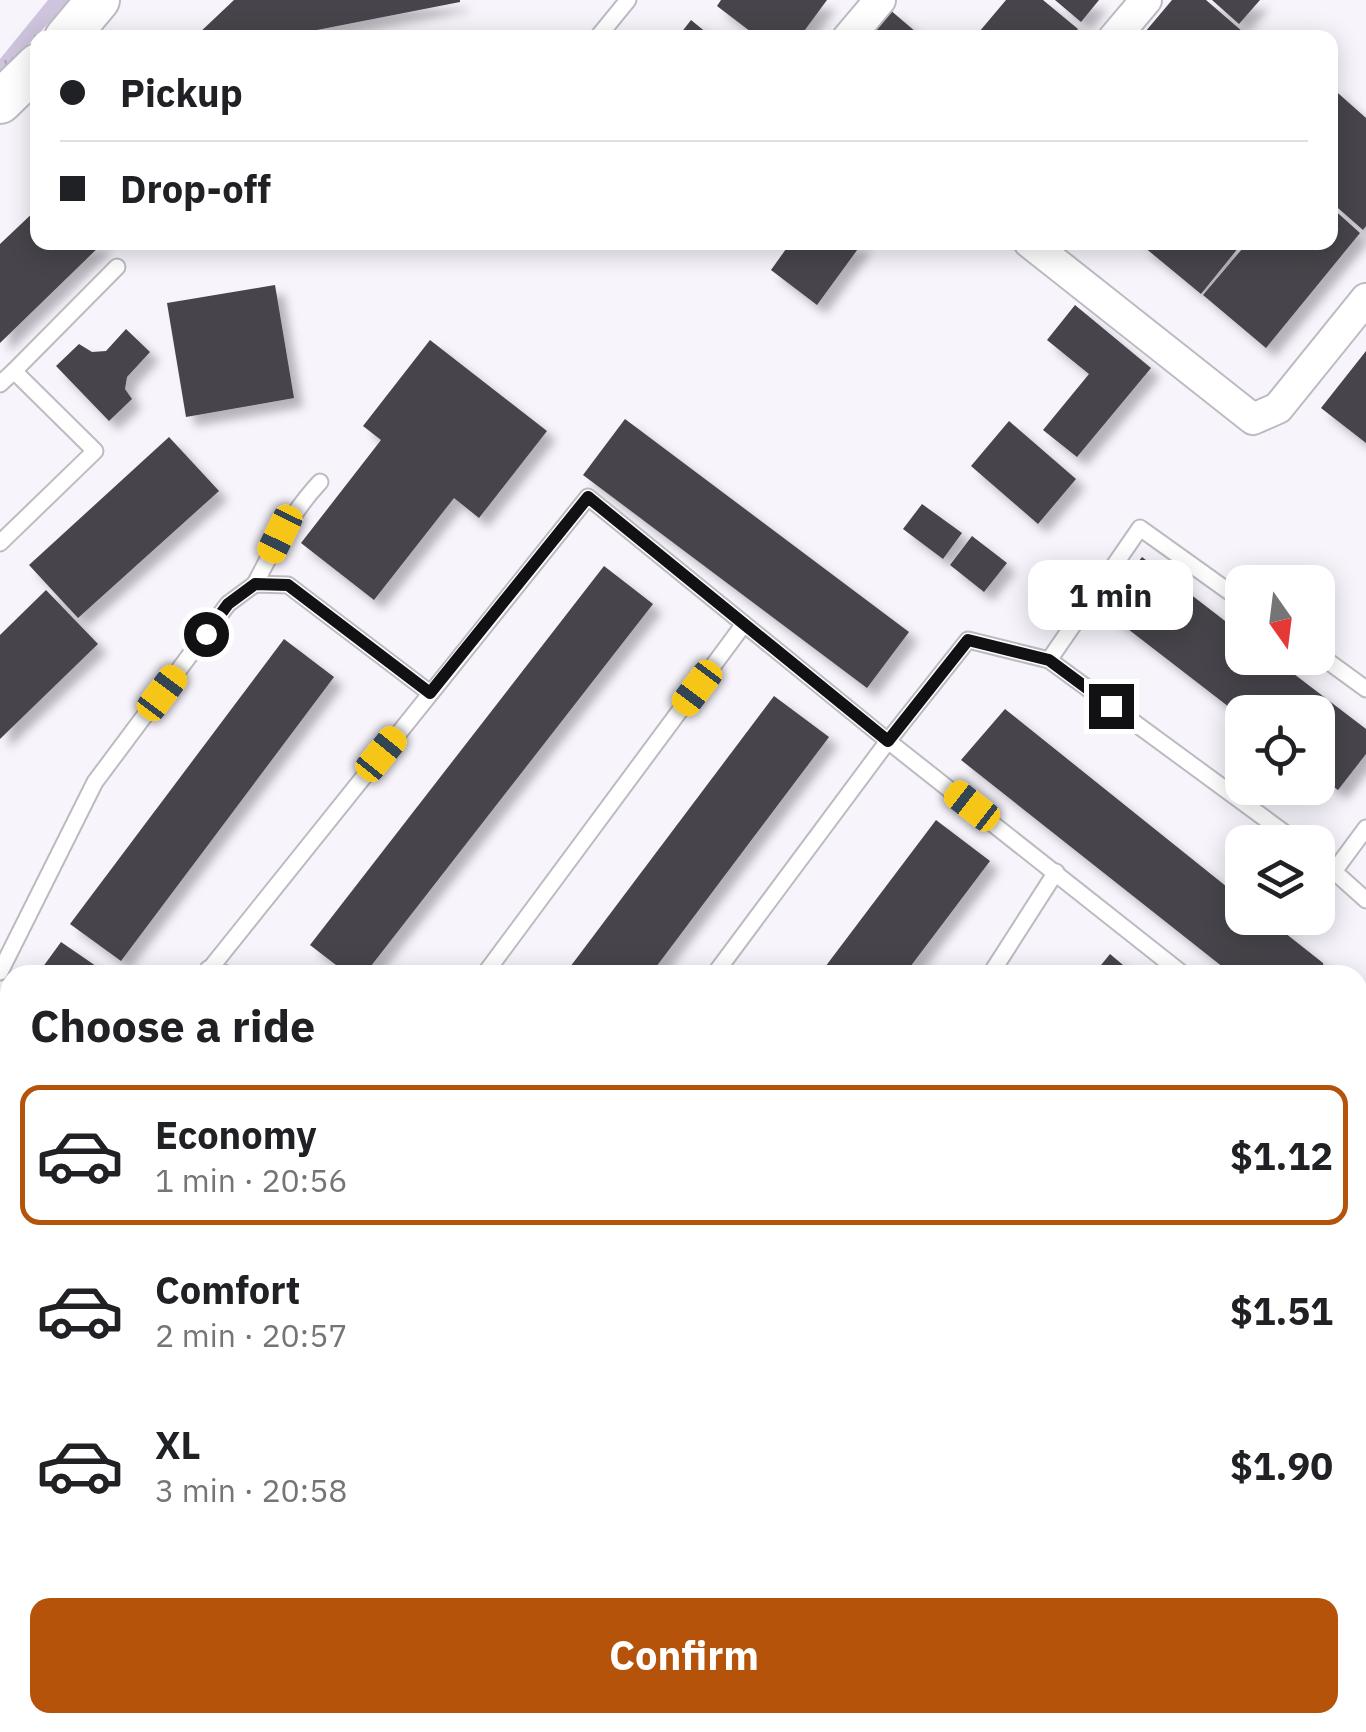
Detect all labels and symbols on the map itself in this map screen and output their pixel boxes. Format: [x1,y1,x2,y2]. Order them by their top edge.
car [253,500,307,568]
callout: 1 min [1028,561,1194,631]
north arrow [1225,565,1335,675]
route start [184,612,229,657]
car [667,655,727,721]
car [132,660,192,726]
route end [1089,684,1134,729]
car [350,721,412,787]
car [939,776,1005,836]

